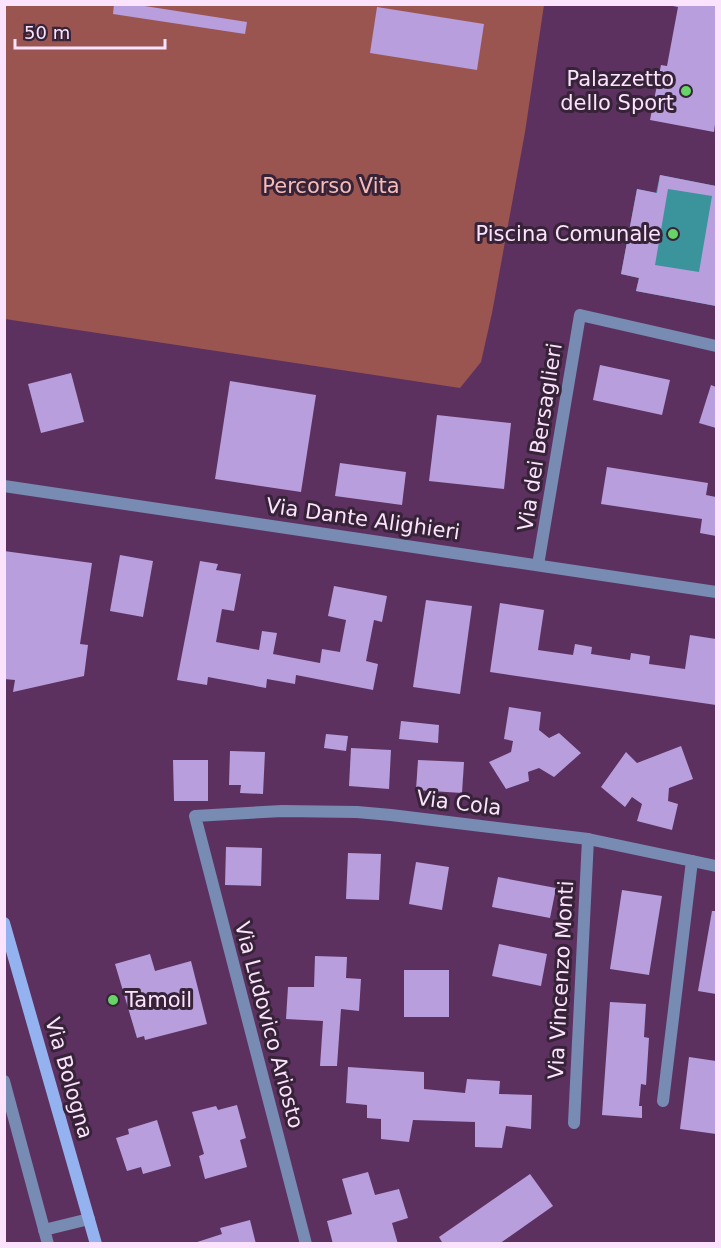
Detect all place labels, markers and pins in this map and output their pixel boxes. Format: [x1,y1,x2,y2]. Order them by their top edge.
place label: Palazzetto dello Sport [560,67,674,115]
marker: Palazzetto dello Sport [679,84,693,98]
place label: Piscina Comunale [476,222,661,246]
marker: Piscina Comunale [666,227,680,241]
place label: Tamoil [124,988,192,1012]
marker: Tamoil [106,993,120,1007]

